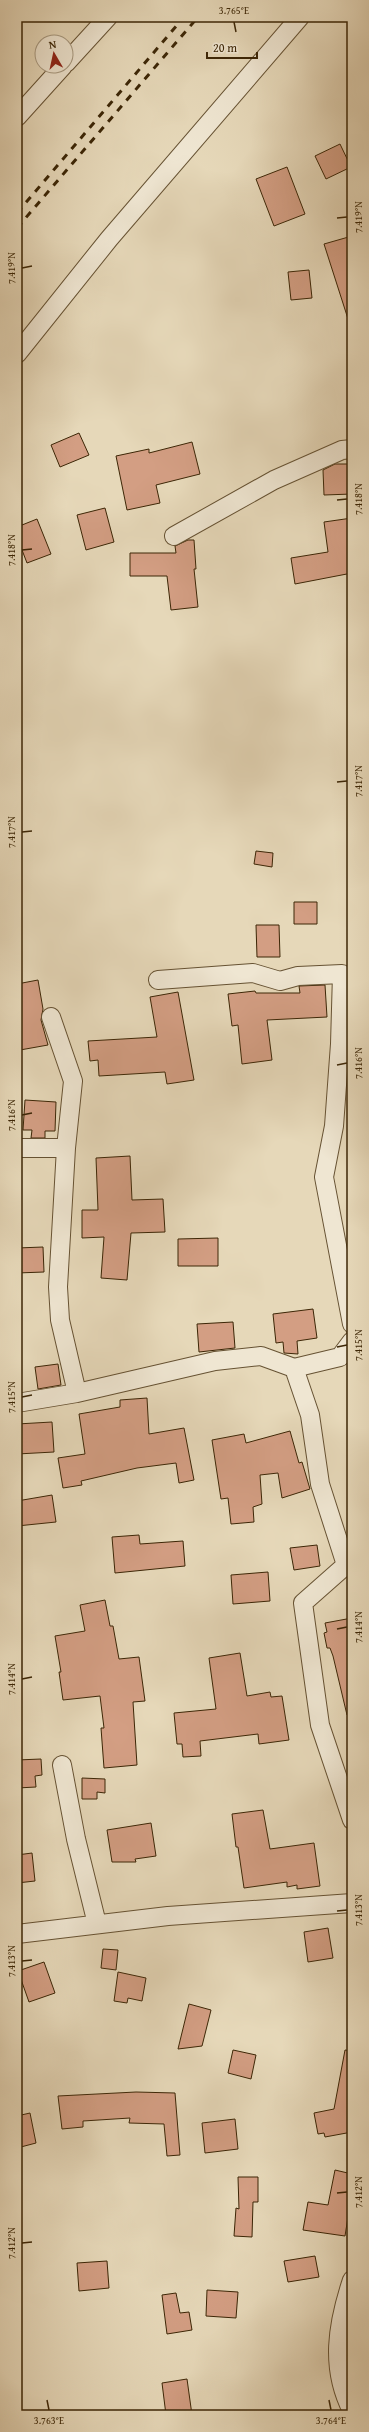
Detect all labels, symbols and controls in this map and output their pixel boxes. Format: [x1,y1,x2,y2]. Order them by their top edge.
text: 3.765°E [219,3,249,18]
north arrow [34,34,74,74]
scale bar [207,34,257,60]
text: N [48,36,58,53]
text: 20 m [213,39,237,56]
text: 7.419°N [351,201,366,233]
text: 7.419°N [4,252,19,284]
text: 7.418°N [351,483,366,515]
text: 7.418°N [4,534,19,566]
text: 7.417°N [351,765,366,797]
text: 7.417°N [4,816,19,848]
text: 7.416°N [351,1047,366,1079]
text: 7.416°N [4,1099,19,1131]
text: 7.415°N [351,1329,366,1361]
text: 7.415°N [4,1381,19,1413]
text: 7.414°N [351,1611,366,1643]
text: 7.414°N [4,1663,19,1695]
text: 7.413°N [351,1894,366,1926]
text: 7.413°N [4,1945,19,1977]
text: 7.412°N [351,2176,366,2208]
text: 7.412°N [4,2227,19,2259]
text: 3.763°E [34,2413,64,2428]
text: 3.764°E [316,2413,346,2428]

